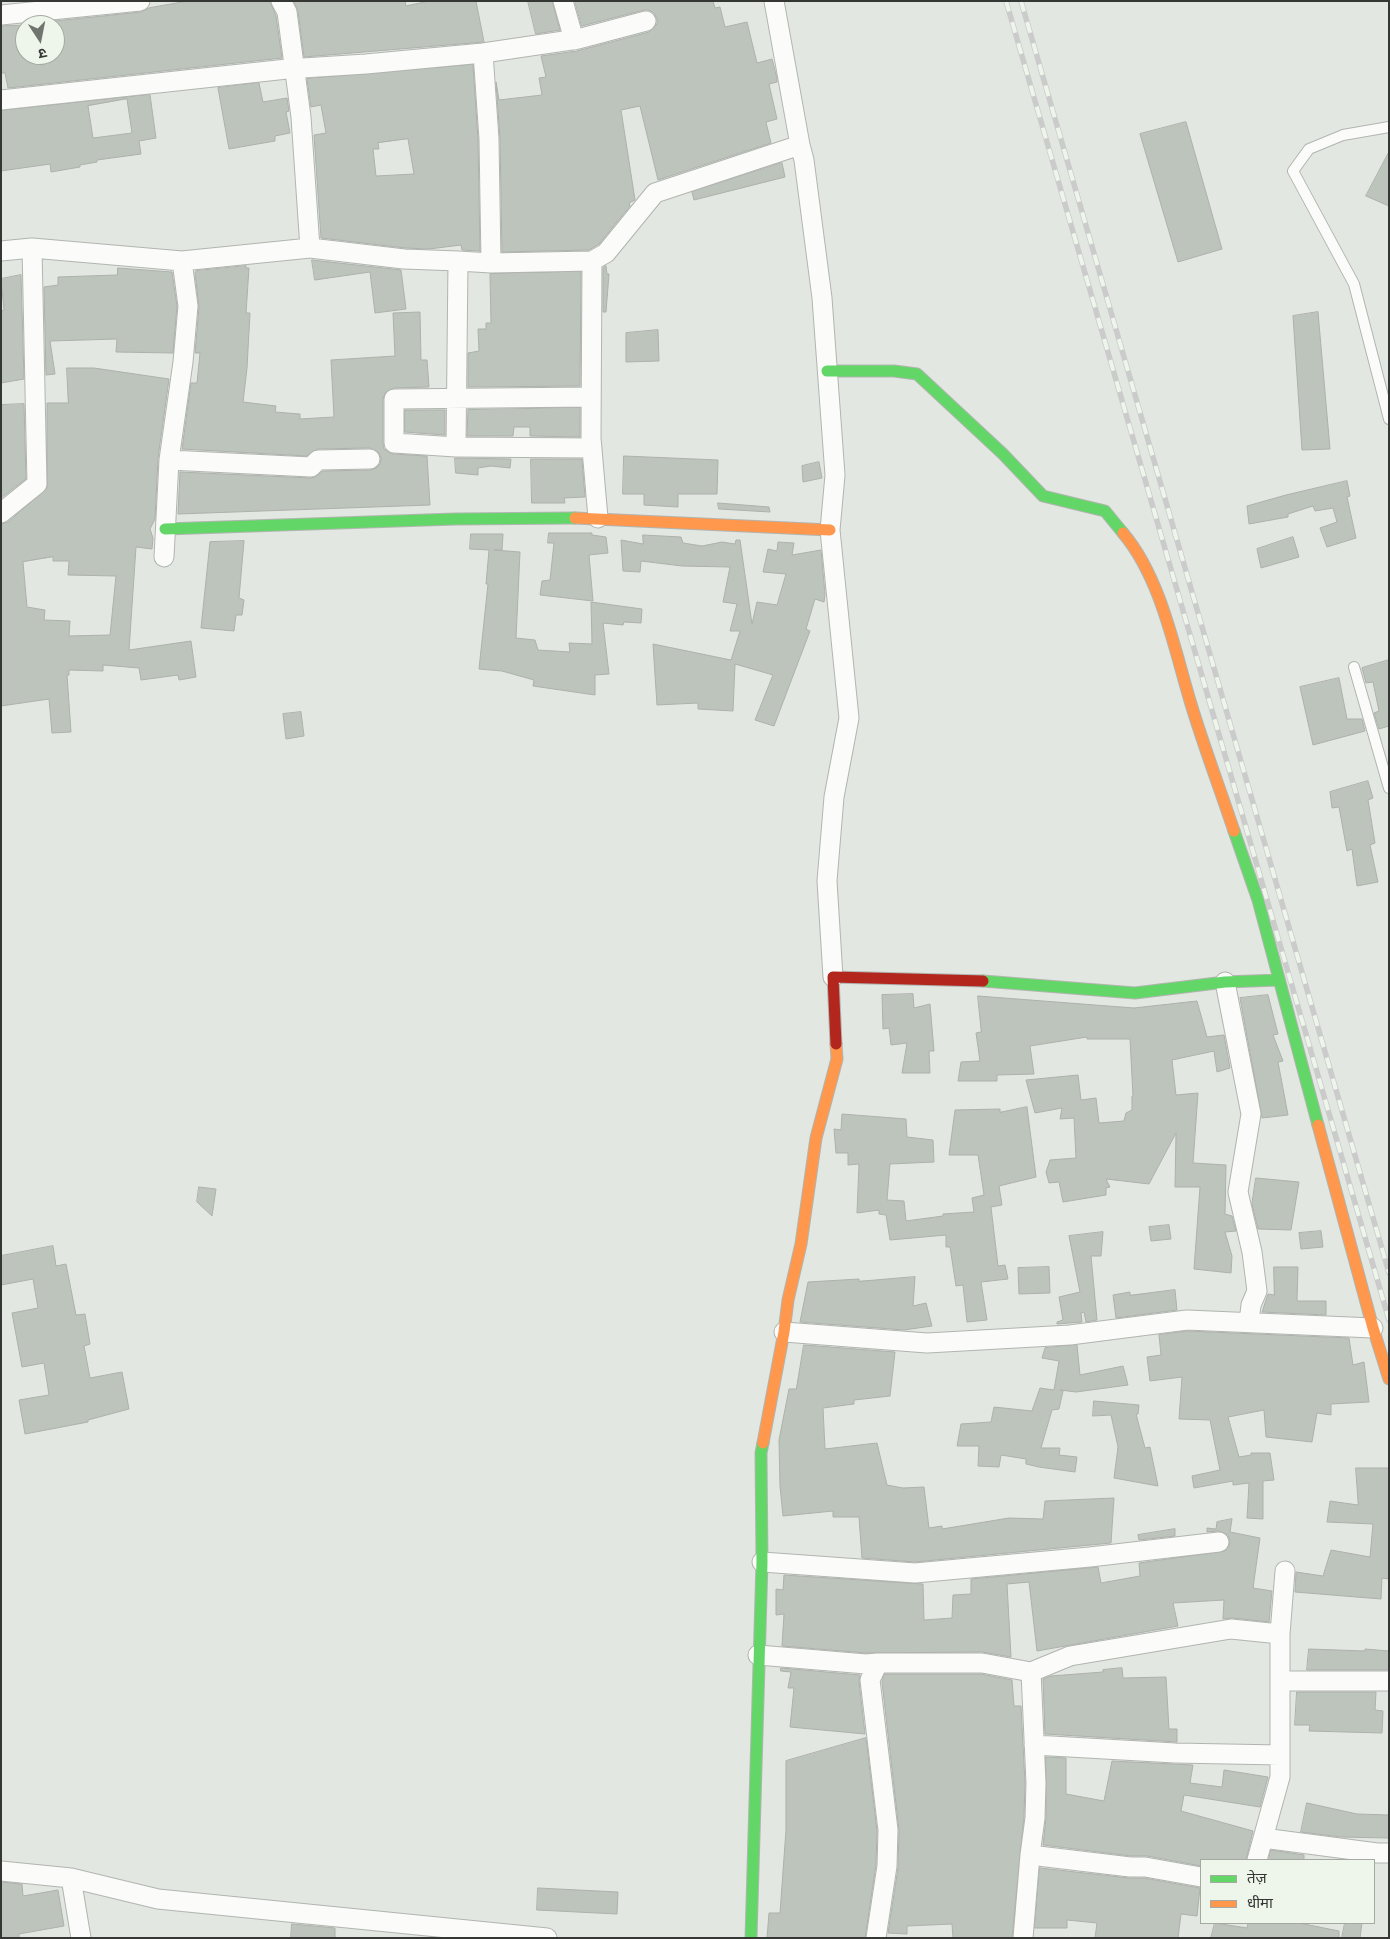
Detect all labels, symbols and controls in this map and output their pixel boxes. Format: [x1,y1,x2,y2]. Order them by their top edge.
north arrow [15,15,65,65]
text: उ [37,44,48,63]
legend [1200,1859,1375,1924]
text: तेज़ [1247,1868,1267,1888]
text: धीमा [1247,1893,1273,1913]

